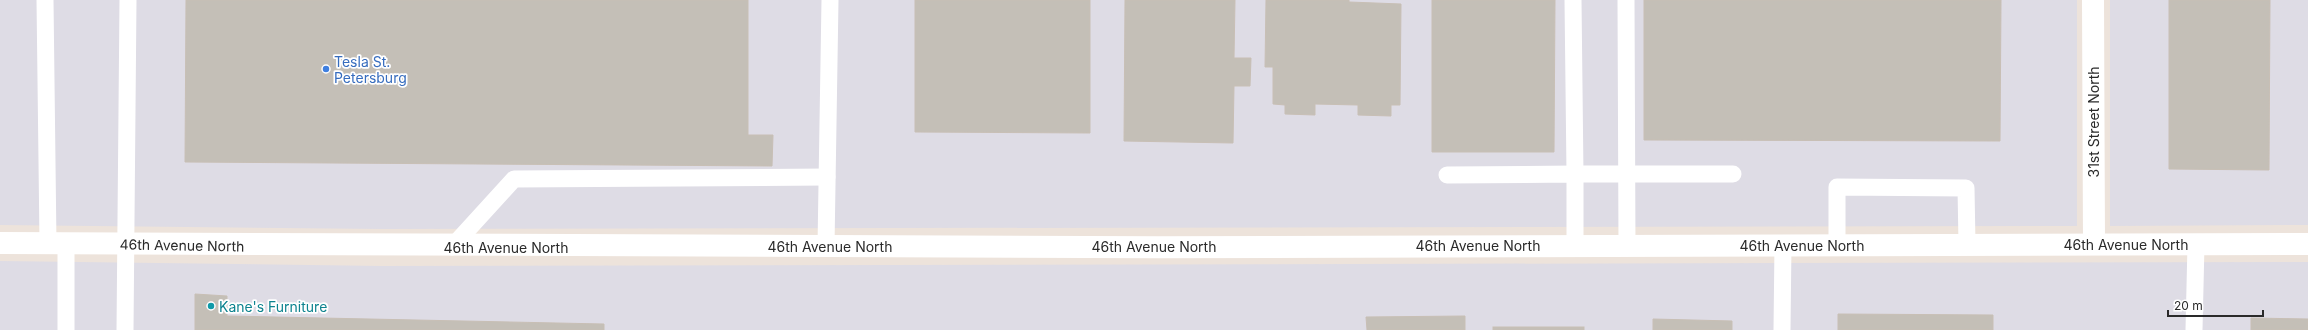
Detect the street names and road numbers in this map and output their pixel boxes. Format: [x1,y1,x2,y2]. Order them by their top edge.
street label: 31st Street North [2085,67,2102,177]
street label: 46th Avenue North [119,235,245,255]
street label: 46th Avenue North [2064,236,2188,253]
street label: 46th Avenue North [1416,237,1540,254]
street label: 46th Avenue North [1740,237,1864,254]
street label: 46th Avenue North [768,238,892,255]
street label: 46th Avenue North [1092,238,1216,255]
street label: 46th Avenue North [444,239,568,256]

